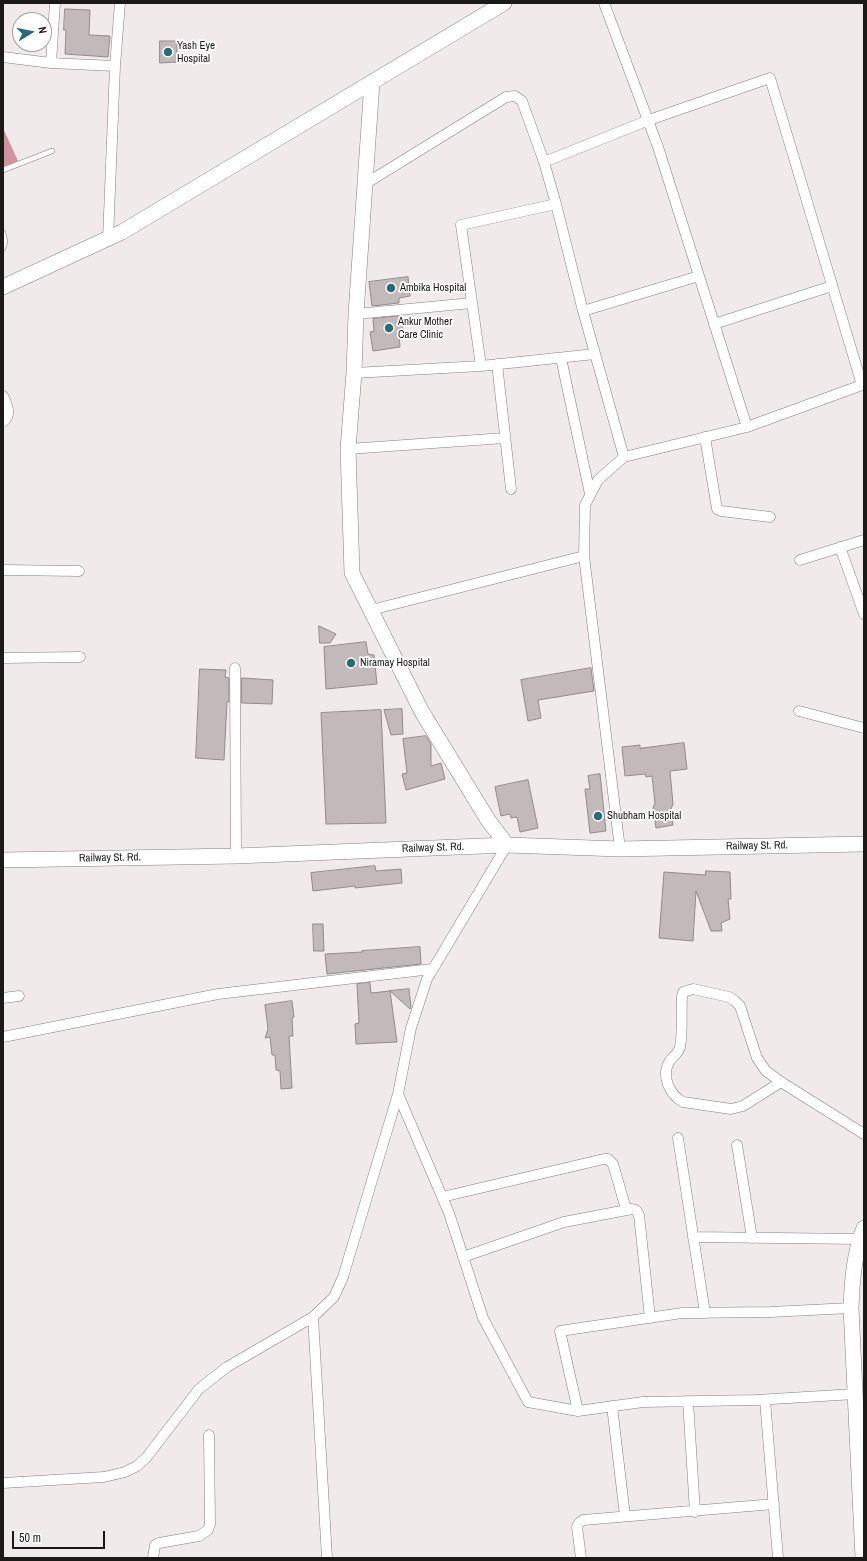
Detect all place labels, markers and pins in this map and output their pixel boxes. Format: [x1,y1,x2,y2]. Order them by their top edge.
place label: Yash Eye Hospital [177,39,215,65]
marker: Yash Eye Hospital [162,46,174,58]
place label: Ambika Hospital [400,281,466,295]
marker: Ambika Hospital [385,282,397,294]
place label: Ankur Mother Care Clinic [398,315,452,341]
marker: Ankur Mother Care Clinic [383,322,395,334]
place label: Niramay Hospital [360,656,430,670]
marker: Niramay Hospital [345,657,357,669]
place label: Shubham Hospital [607,809,681,823]
marker: Shubham Hospital [592,810,604,822]

